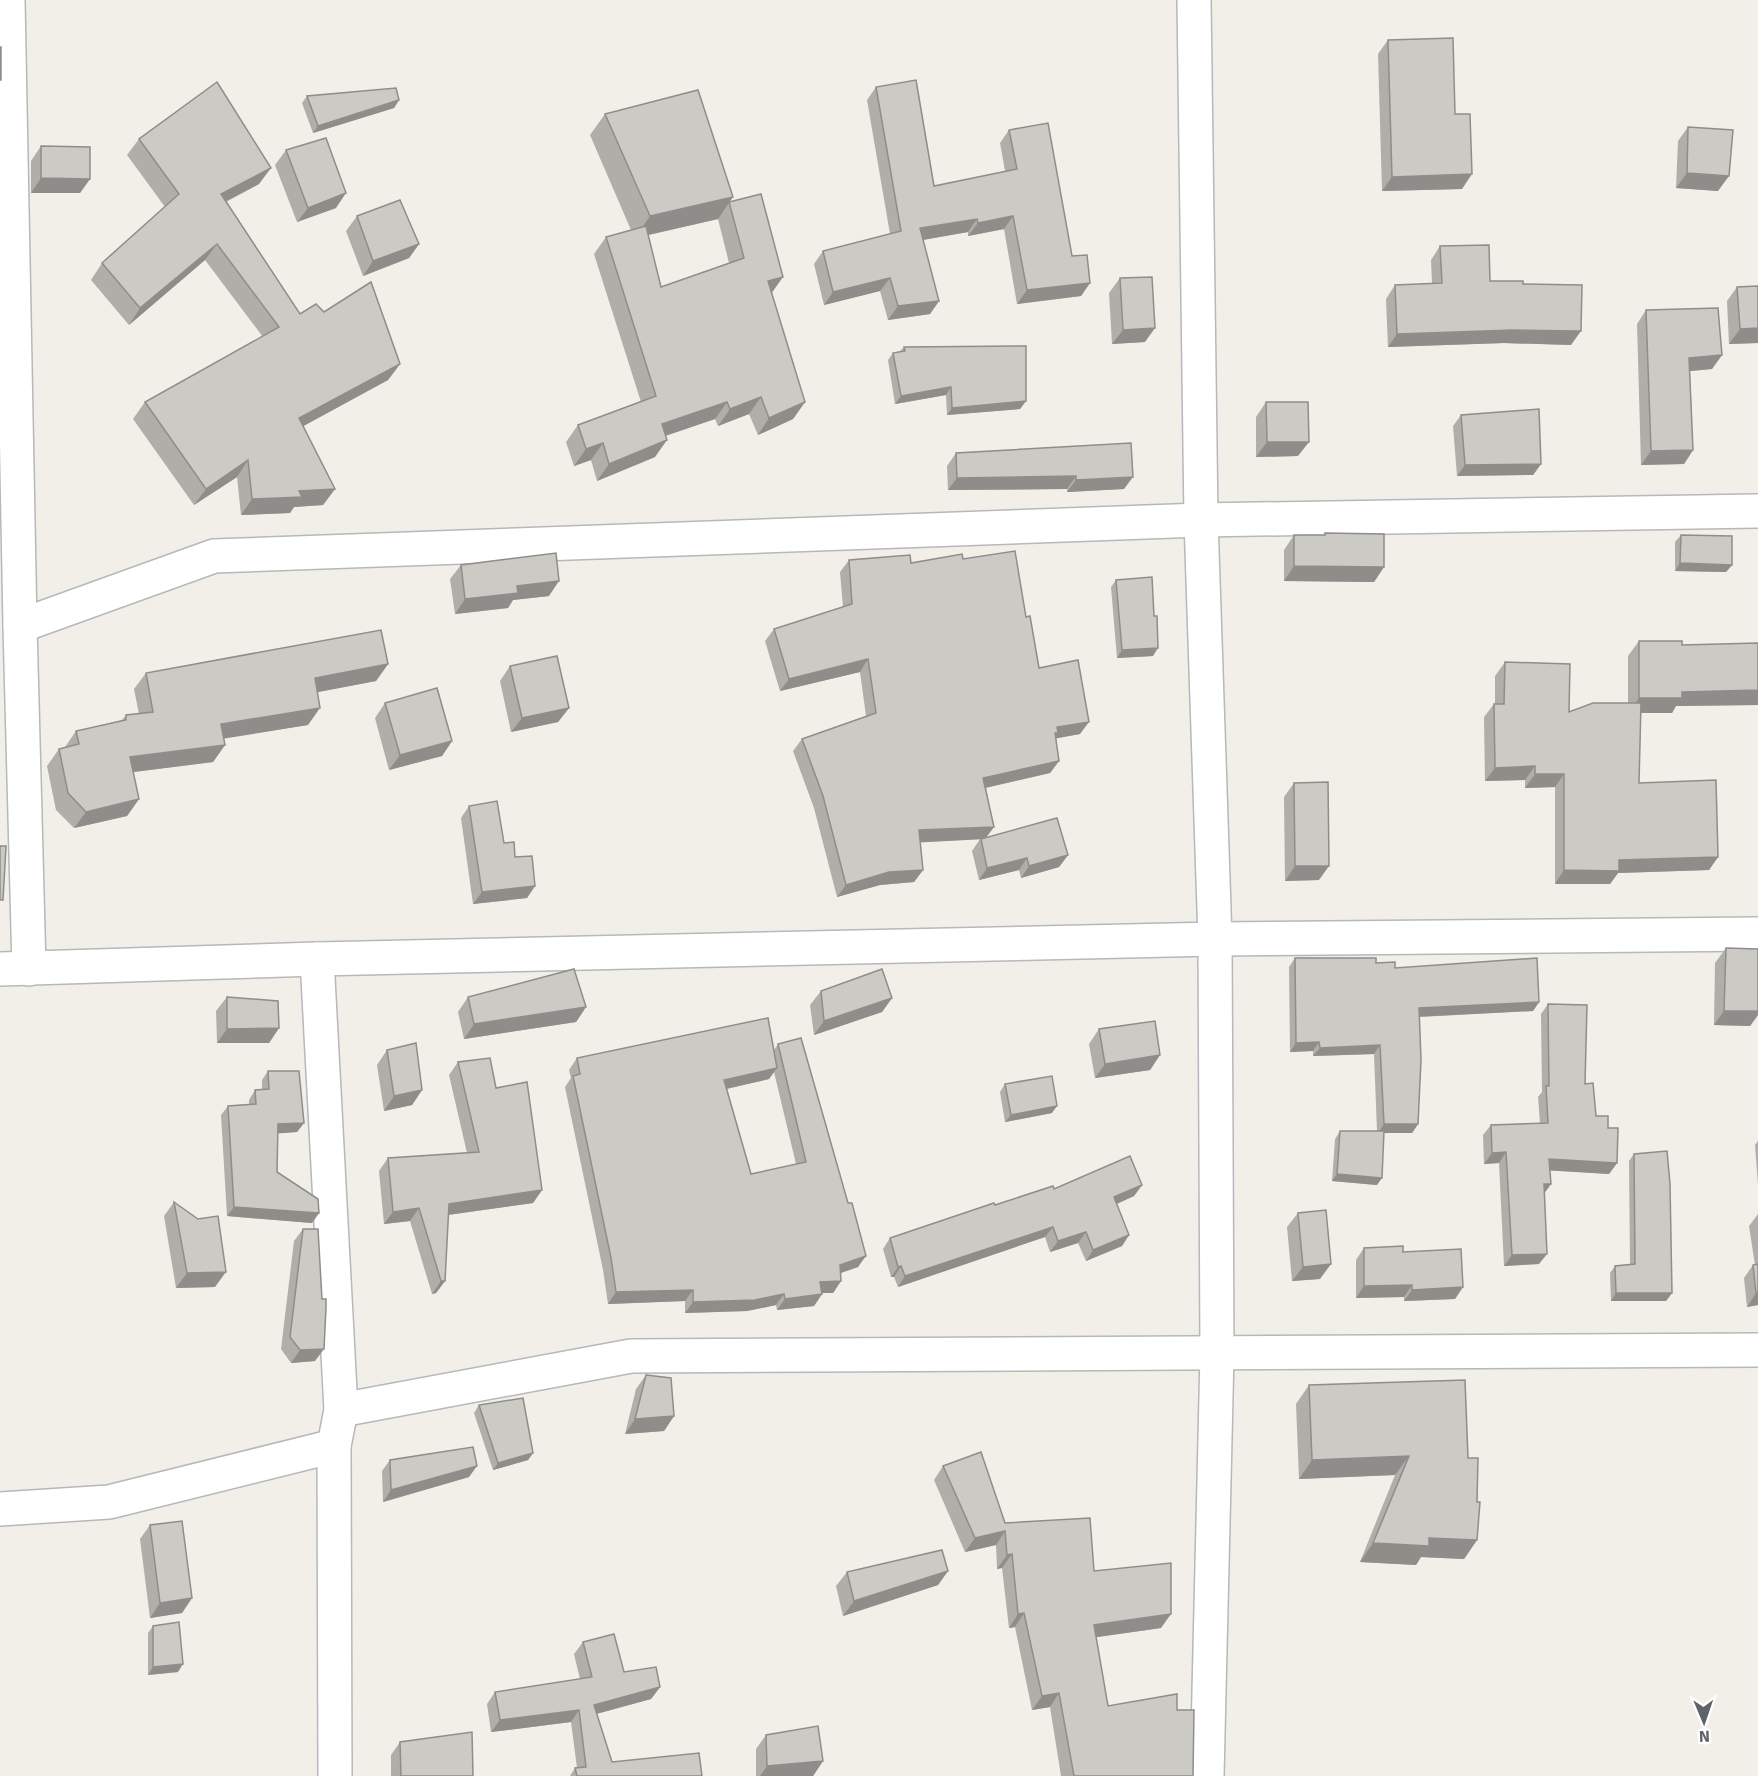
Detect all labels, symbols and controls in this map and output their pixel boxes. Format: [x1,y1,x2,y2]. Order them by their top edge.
north arrow [1674,1692,1734,1752]
text: N [1699,1726,1710,1746]

